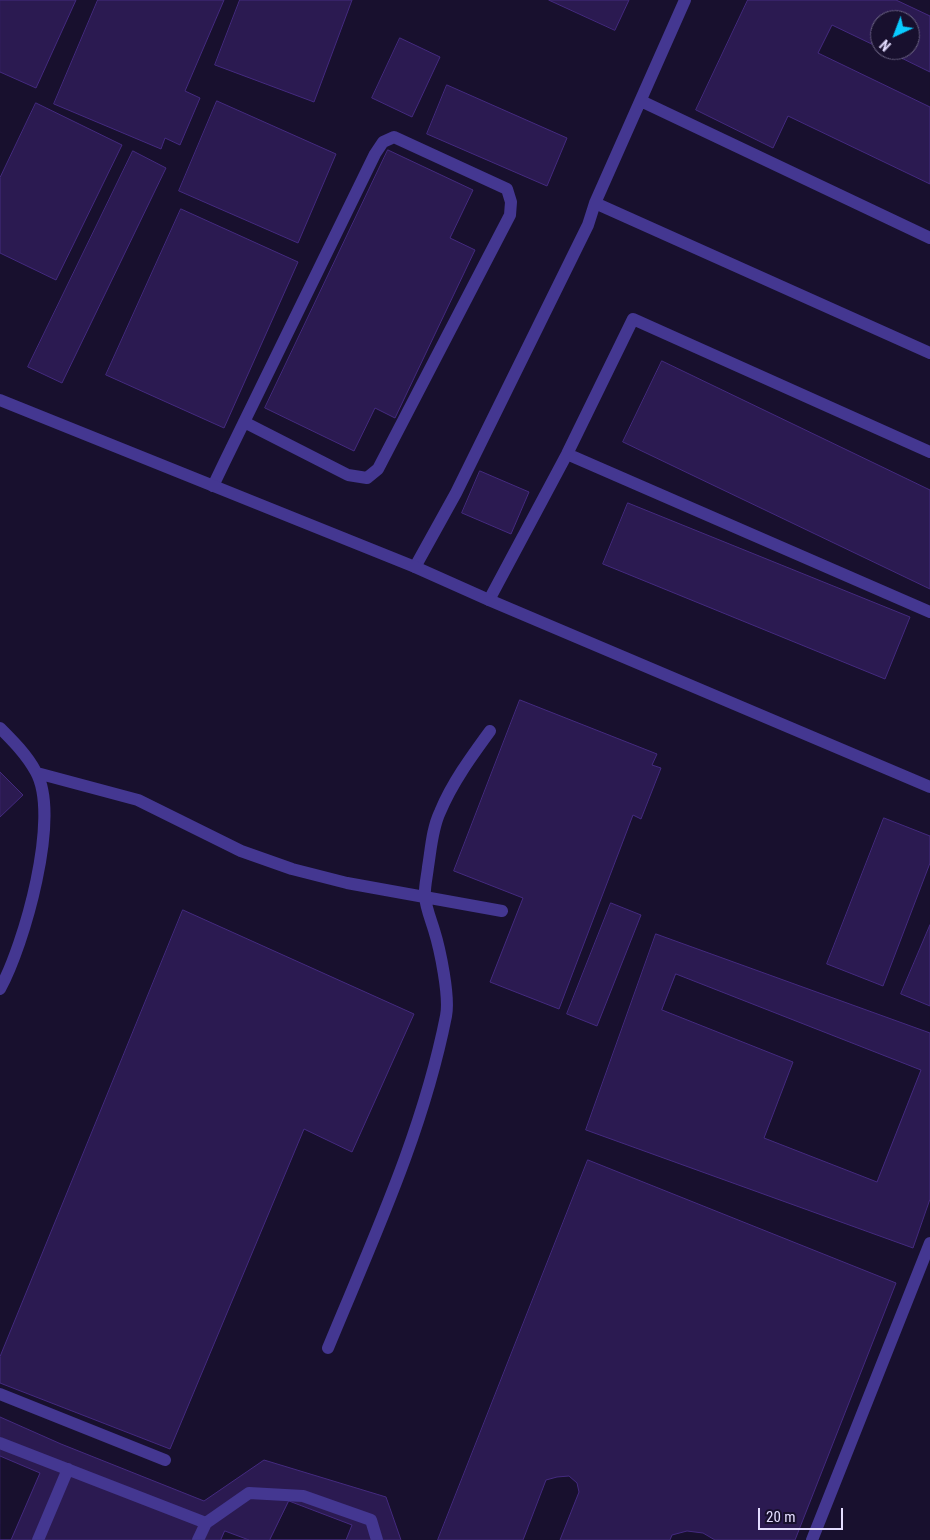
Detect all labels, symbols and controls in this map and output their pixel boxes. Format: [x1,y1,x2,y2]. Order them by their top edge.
north arrow [870,10,920,60]
text: N [877,36,894,54]
scale bar [760,1498,845,1530]
text: 20 m [766,1508,796,1526]

